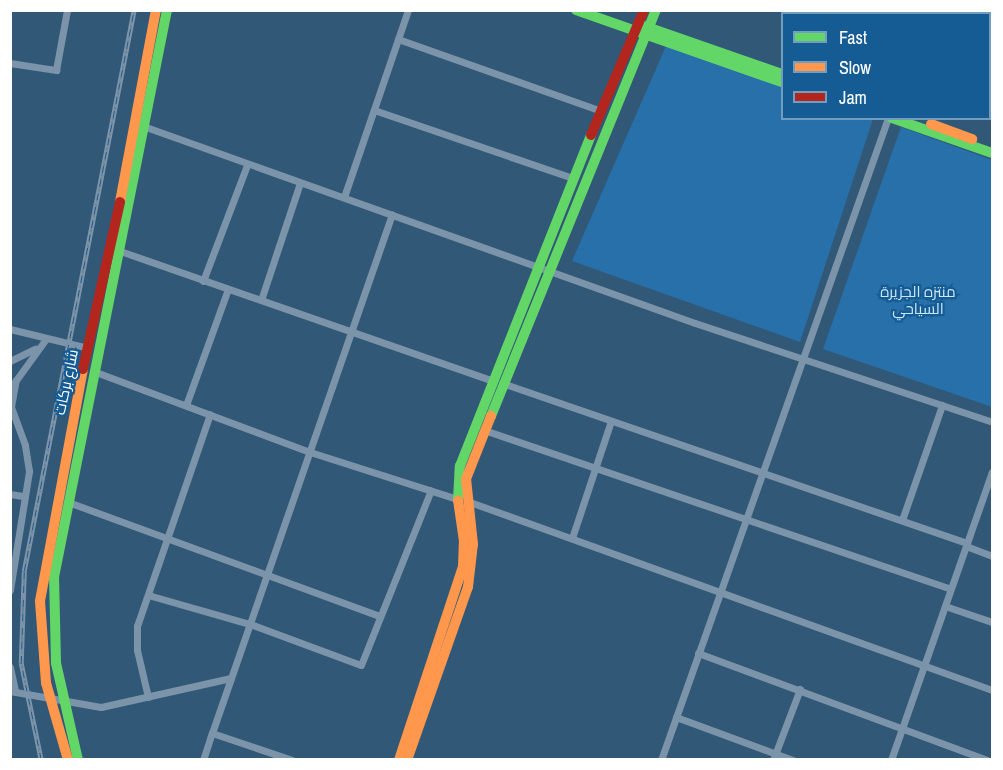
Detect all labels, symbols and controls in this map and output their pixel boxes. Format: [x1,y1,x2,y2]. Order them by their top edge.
legend [781,12,991,120]
text: Fast [839,25,867,50]
text: Slow [839,55,871,80]
text: Jam [839,85,867,110]
park label: منتزه الجزيرة السياحي [880,282,956,317]
street label: شارع بركات [50,348,82,416]

